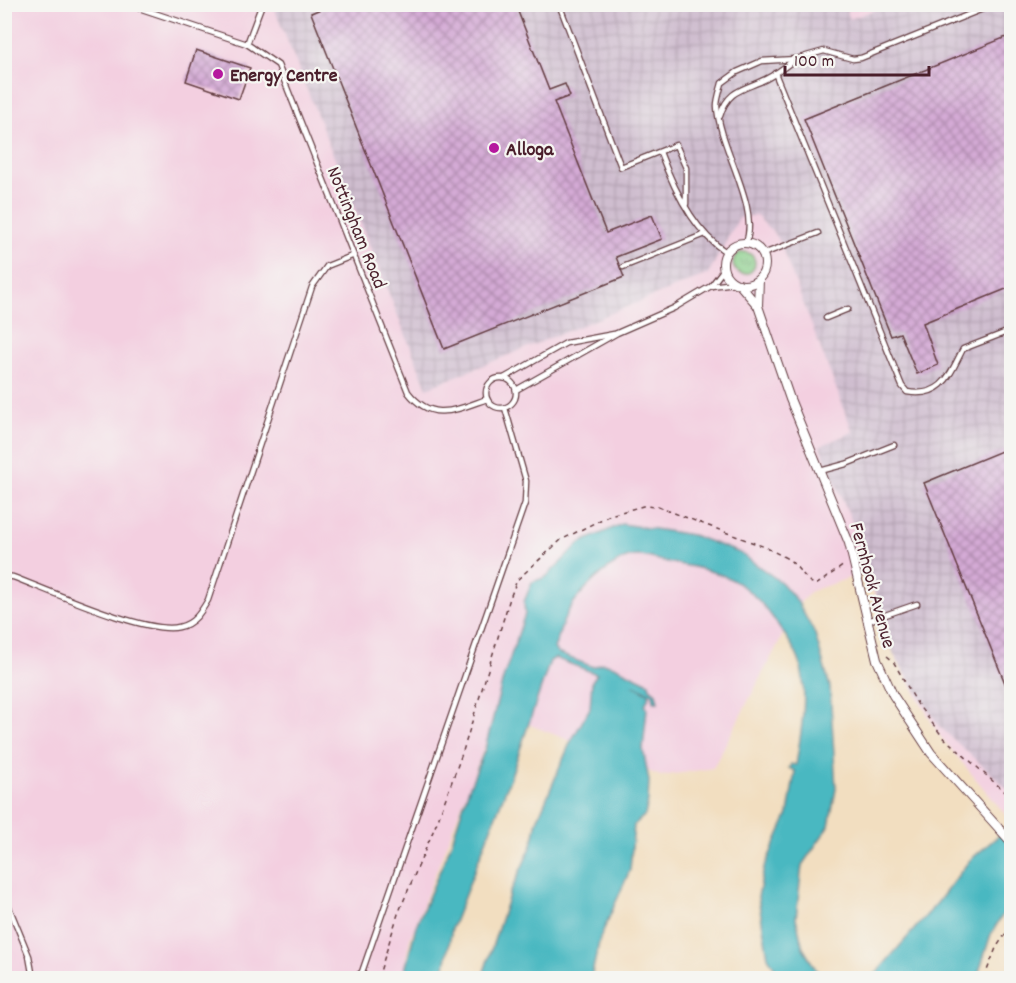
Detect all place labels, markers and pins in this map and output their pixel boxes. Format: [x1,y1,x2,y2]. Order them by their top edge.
place label: Energy Centre [230,63,338,91]
marker: Energy Centre [211,67,225,81]
place label: Alloga [506,137,554,165]
marker: Alloga [487,141,501,155]

